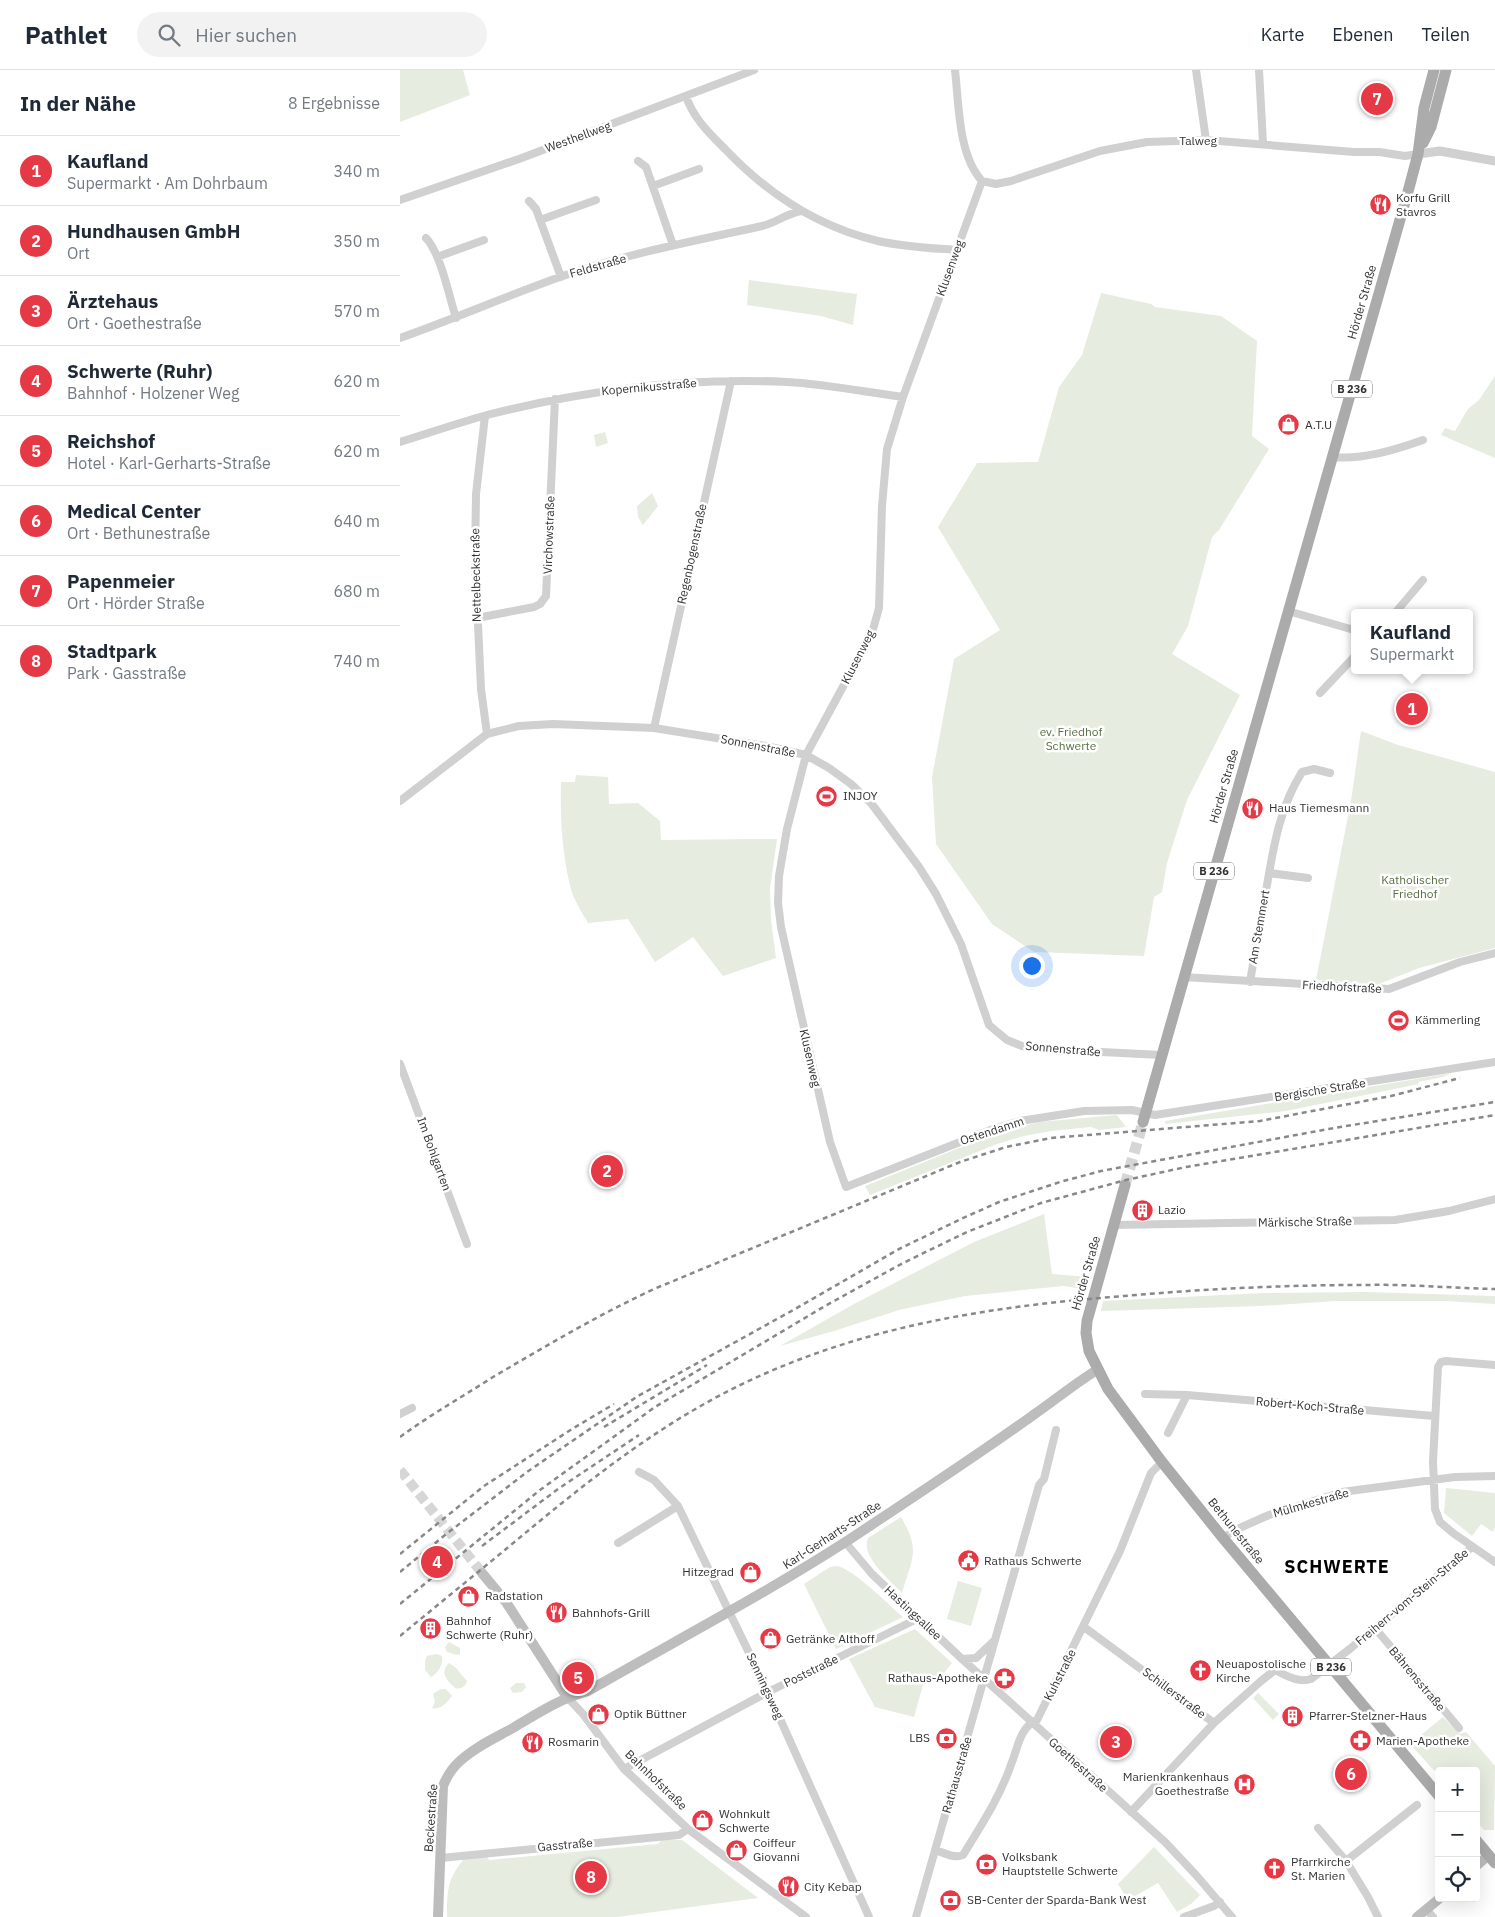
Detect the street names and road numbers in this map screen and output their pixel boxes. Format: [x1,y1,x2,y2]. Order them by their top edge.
street label: Westhellweg [543,117,613,155]
street label: Talweg [1179,133,1218,148]
street label: Klusenweg [932,237,967,298]
street label: Feldstraße [568,250,628,281]
street label: Hörder Straße [1344,263,1379,341]
street label: Kopernikusstraße [601,375,698,398]
road number: B 236 [1332,380,1372,398]
street label: Virchowstraße [540,495,557,574]
street label: Regenbogenstraße [674,502,710,605]
street label: Nettelbeckstraße [467,527,484,622]
street label: Klusenweg [837,627,878,686]
street label: Sonnenstraße [719,731,797,760]
street label: Hörder Straße [1206,747,1241,825]
road number: B 236 [1194,862,1234,879]
street label: Am Stemmert [1245,889,1272,965]
street label: Friedhofstraße [1302,977,1383,996]
street label: Klusenweg [797,1027,825,1089]
street label: Sonnenstraße [1025,1038,1102,1059]
street label: Bergische Straße [1273,1075,1367,1104]
street label: Ostendamm [958,1113,1026,1148]
street label: Im Bohlgarten [414,1115,455,1193]
street label: Märkische Straße [1258,1213,1353,1230]
street label: Hörder Straße [1068,1234,1103,1312]
street label: Robert-Koch-Straße [1255,1393,1365,1418]
street label: Mülmkestraße [1271,1484,1351,1520]
street label: Bethunestraße [1205,1495,1268,1567]
street label: Karl-Gerharts-Straße [780,1497,884,1572]
street label: Freiherr-vom-Stein-Straße [1352,1545,1472,1648]
street label: Hastingsallee [882,1582,945,1643]
street label: Bährensstraße [1386,1643,1449,1714]
street label: Kuhstraße [1040,1646,1079,1703]
street label: Senningsweg [744,1650,788,1722]
street label: Poststraße [781,1651,841,1690]
road number: B 236 [1311,1658,1351,1675]
street label: Schillerstraße [1140,1664,1209,1721]
street label: Rathausstraße [938,1734,975,1815]
street label: Goethestraße [1046,1734,1111,1795]
street label: Bahnhofstraße [622,1746,691,1813]
street label: Beckestraße [421,1783,440,1852]
street label: Gasstraße [537,1835,594,1854]

